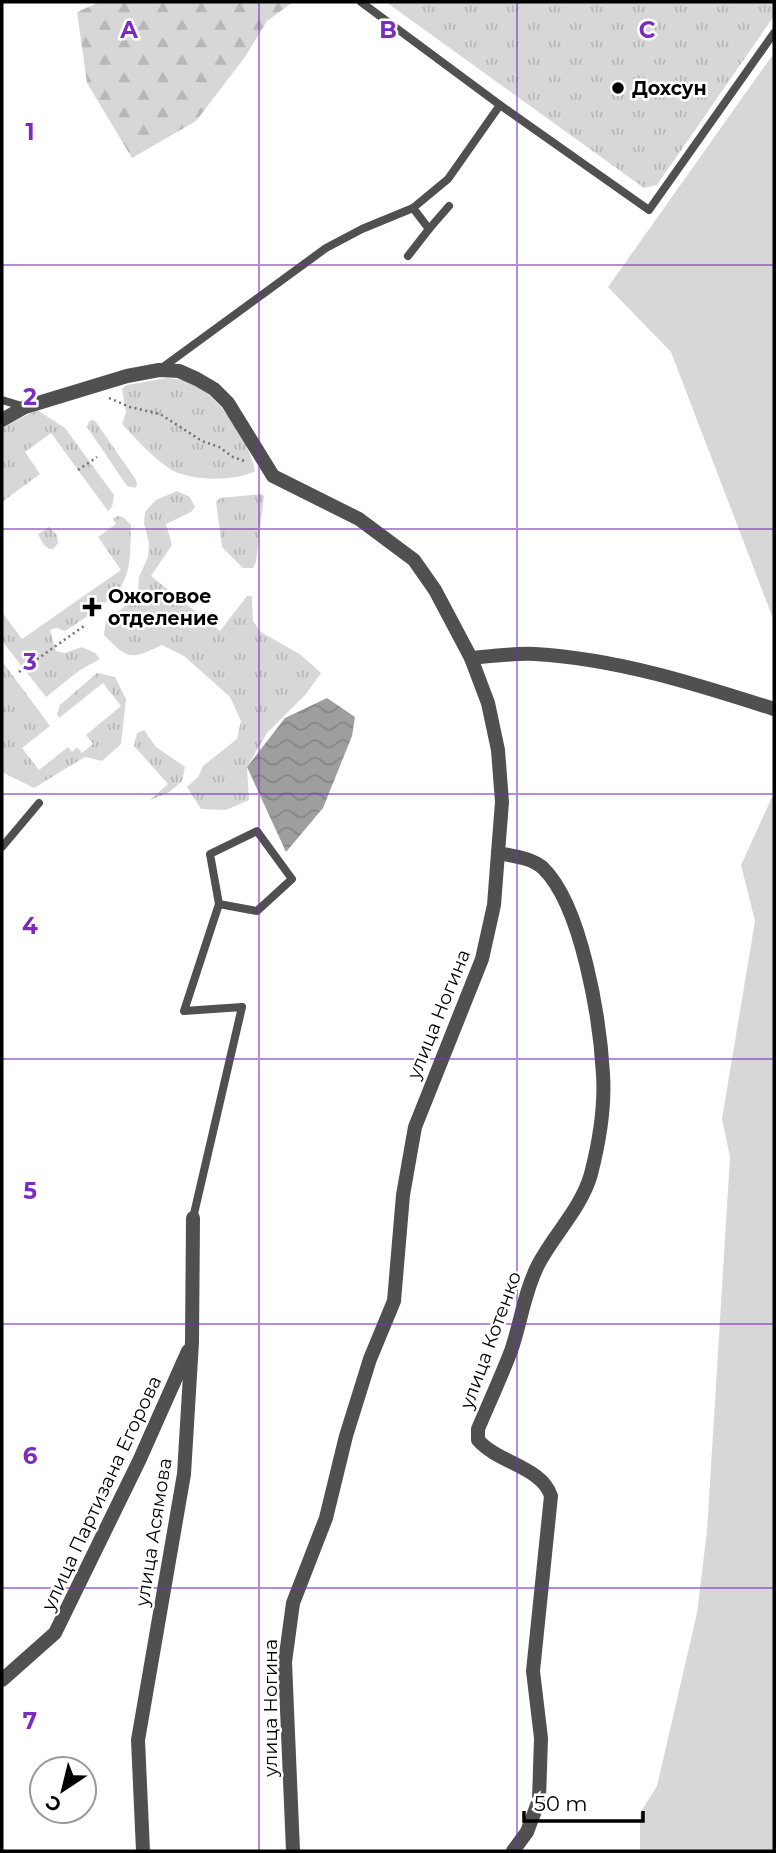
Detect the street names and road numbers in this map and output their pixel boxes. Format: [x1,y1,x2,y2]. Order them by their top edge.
street label: улица Ногина [402,946,475,1083]
street label: улица Котенко [455,1268,526,1413]
street label: улица Партизана Егорова [36,1372,166,1615]
street label: улица Асямова [130,1456,177,1609]
street label: улица Ногина [259,1639,282,1778]

